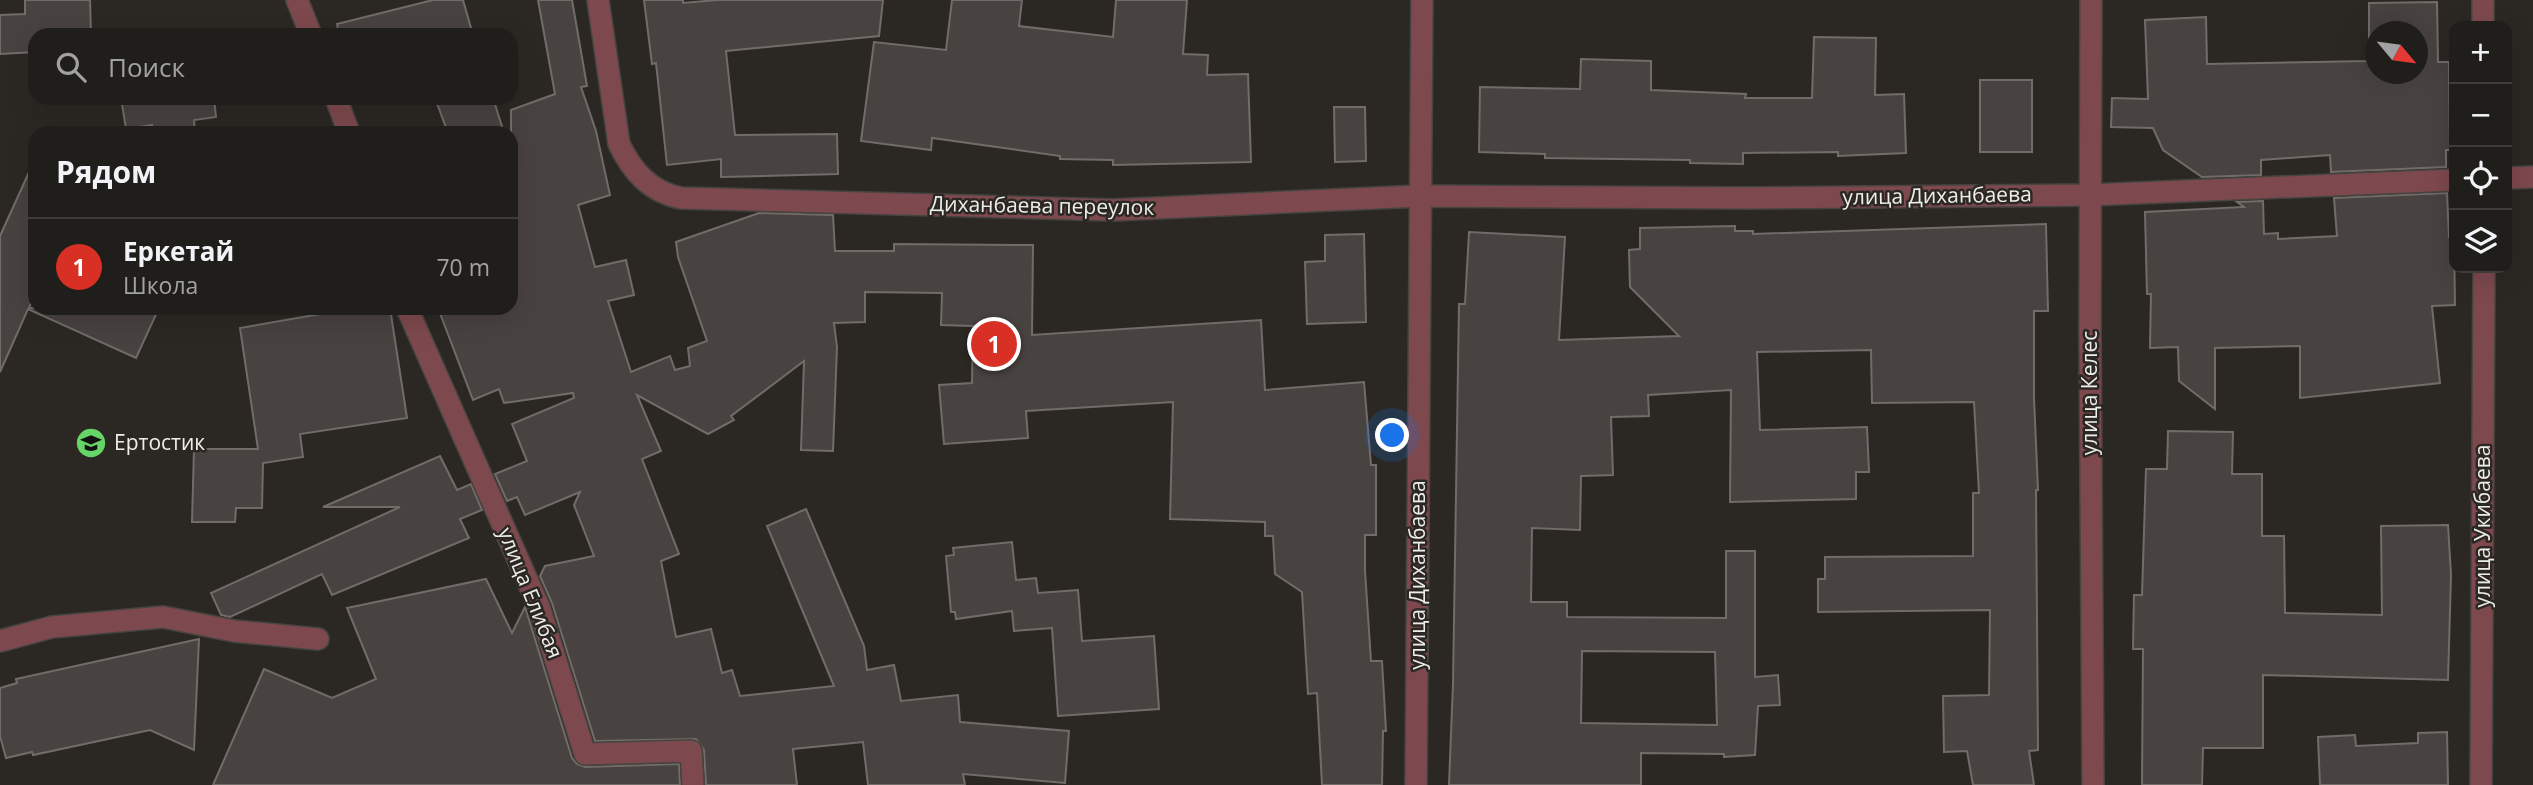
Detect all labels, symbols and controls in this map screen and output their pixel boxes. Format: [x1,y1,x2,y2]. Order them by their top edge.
north arrow [2365,21,2428,84]
map controls [2449,21,2512,273]
button: + [2449,21,2512,84]
search box [28,28,518,105]
icon: search [52,48,90,86]
text: Поиск [108,49,185,85]
button: − [2449,84,2512,147]
button: locate [2449,147,2512,210]
text: Рядом [56,151,156,192]
street label: улица Диханбаева [1842,179,2032,211]
street label: Диханбаева переулок [930,189,1155,221]
button: layers [2449,210,2512,273]
text: Еркетай [123,233,234,269]
text: 1 [72,251,86,283]
text: 70 m [436,251,490,283]
text: Школа [123,269,198,301]
pin: 1 [971,318,1017,370]
street label: улица Келес [2075,331,2103,455]
your location [1375,418,1409,452]
school or university icon: Ертостик [74,426,108,460]
place label: Ертостик [114,428,205,456]
street label: улица Укибаева [2468,444,2496,608]
street label: улица Диханбаева [1403,480,1431,670]
street label: улица Елибая [492,523,570,662]

